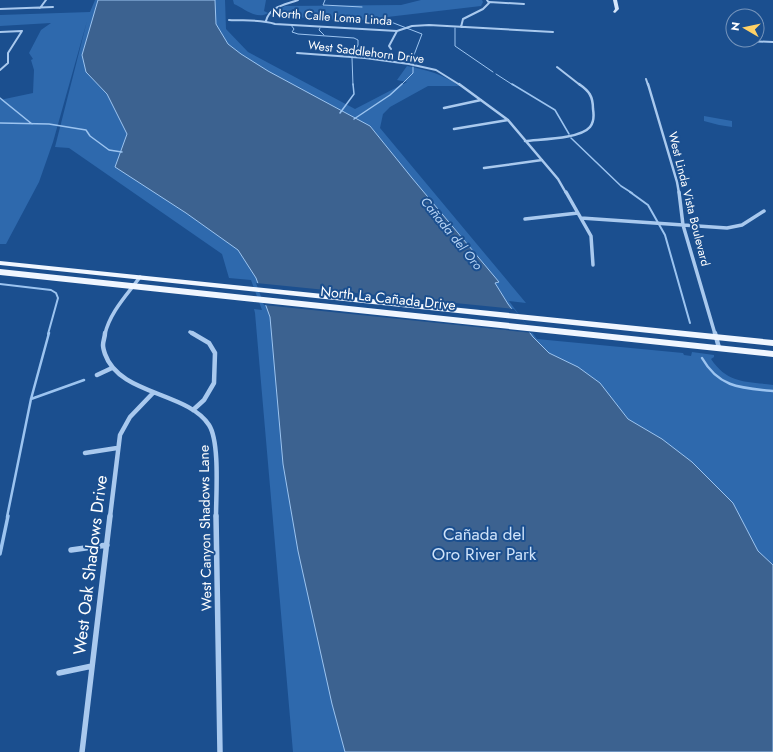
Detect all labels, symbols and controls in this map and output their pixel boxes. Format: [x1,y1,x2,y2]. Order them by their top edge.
street label: North Calle Loma Linda [271,4,393,30]
north arrow [725,8,765,48]
text: N [727,21,744,32]
street label: West Saddlehorn Drive [307,36,425,68]
street label: West Linda Vista Boulevard [664,130,714,268]
water label: Cañada del Oro [416,193,487,274]
street label: North La Cañada Drive [319,281,457,315]
street label: West Canyon Shadows Lane [194,445,216,611]
street label: West Oak Shadows Drive [67,474,113,656]
park label: Cañada del Oro River Park [432,522,537,566]

